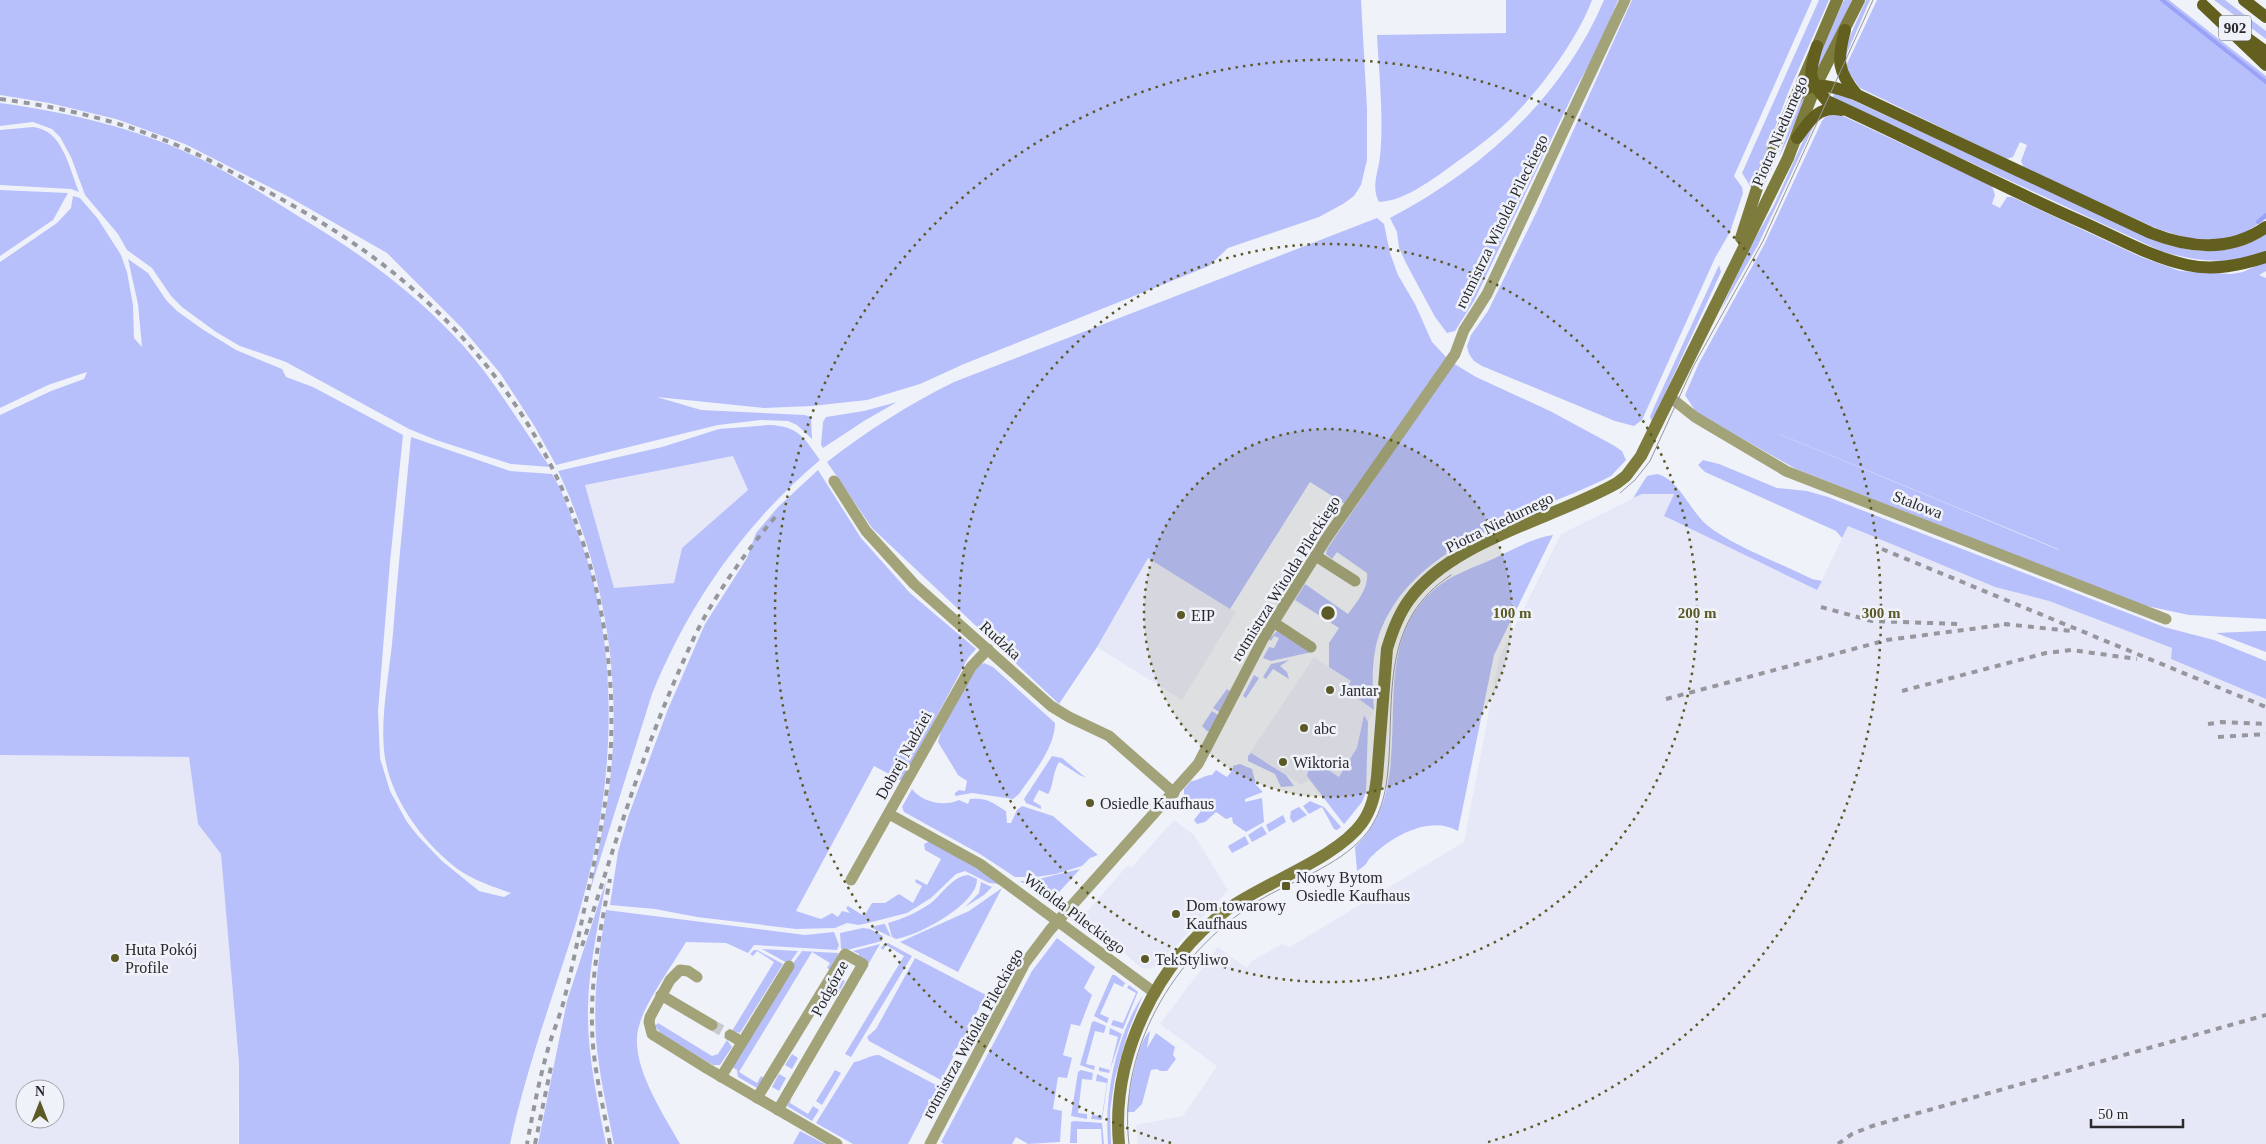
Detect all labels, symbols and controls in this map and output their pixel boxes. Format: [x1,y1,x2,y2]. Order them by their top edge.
road number: 902 [2219,15,2251,40]
street label: Piotra Niedurnego [1749,74,1811,189]
street label: rotmistrza Witolda Pileckiego [1452,132,1552,311]
street label: Stalowa [1891,487,1945,522]
street label: Piotra Niedurnego [1443,489,1556,557]
street label: rotmistrza Witolda Pileckiego [1228,493,1344,664]
centre of rings [1319,604,1337,622]
text: 100 m [1493,605,1532,621]
text: 200 m [1678,605,1717,621]
text: 300 m [1862,605,1901,621]
place label: EIP [1191,607,1215,624]
marker: EIP [1175,609,1187,621]
street label: Rudzka [977,618,1025,663]
place label: Jantar [1340,682,1379,699]
marker: Jantar [1324,684,1336,696]
street label: Dobrej Nadziei [872,708,936,803]
place label: abc [1314,720,1336,737]
marker: abc [1298,722,1310,734]
place label: Wiktoria [1293,754,1349,771]
marker: Wiktoria [1277,756,1289,768]
place label: Osiedle Kaufhaus [1100,795,1214,812]
marker: Osiedle Kaufhaus [1084,797,1096,809]
place label: Nowy Bytom Osiedle Kaufhaus [1296,869,1410,904]
street label: Witolda Pileckiego [1020,870,1129,958]
marker: Nowy Bytom Osiedle Kaufhaus [1280,880,1292,892]
place label: Dom towarowy Kaufhaus [1186,897,1286,932]
marker: Dom towarowy Kaufhaus [1170,908,1182,920]
place label: Huta Pokój Profile [125,941,197,976]
street label: rotmistrza Witolda Pileckiego [919,946,1027,1121]
place label: TekStyliwo [1155,951,1229,969]
marker: Huta Pokój Profile [109,952,121,964]
marker: TekStyliwo [1139,953,1151,965]
street label: Podgórze [808,958,852,1019]
north arrow [15,1079,65,1129]
text: N [35,1084,45,1099]
scale bar [2091,1096,2184,1128]
text: 50 m [2098,1106,2129,1122]

